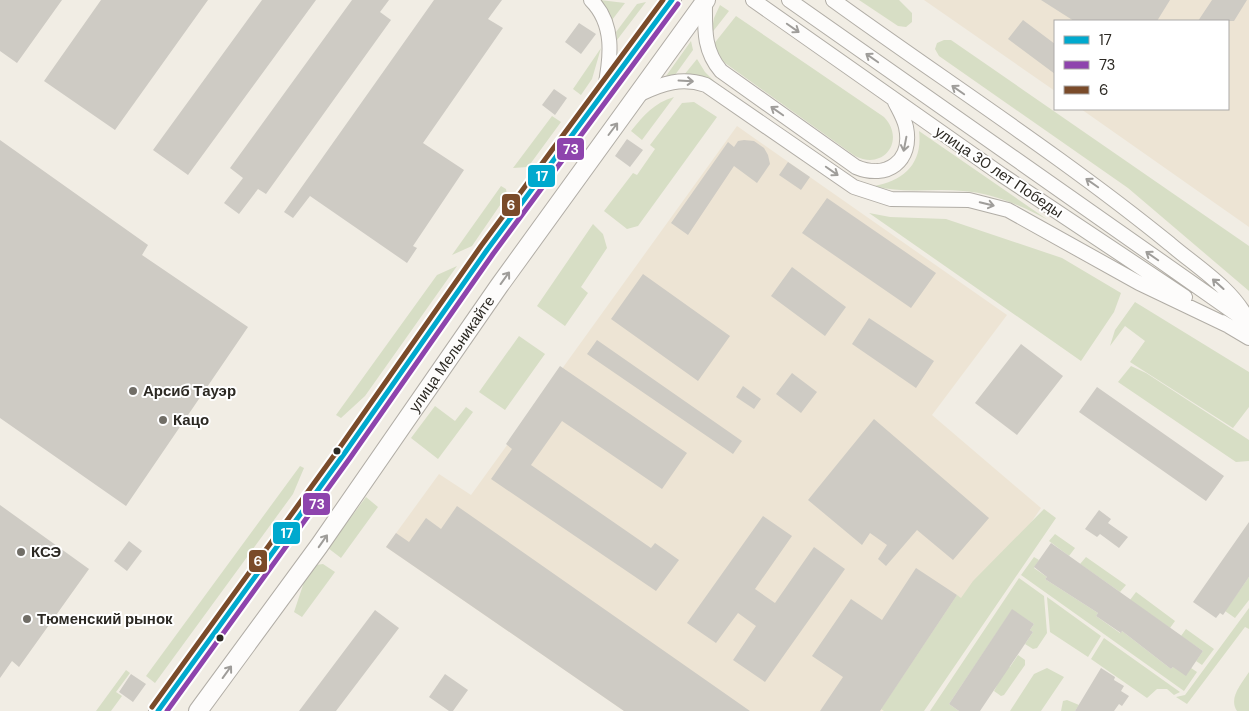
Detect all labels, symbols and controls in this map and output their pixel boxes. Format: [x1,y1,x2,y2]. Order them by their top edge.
legend [1054,20,1229,110]
one-way arrow [786,23,800,33]
text: 17 [1099,30,1112,50]
one-way arrow [865,53,879,63]
text: 73 [1099,55,1116,75]
one-way arrow [678,77,694,86]
text: 6 [1099,80,1108,100]
one-way arrow [952,85,966,95]
one-way arrow [770,106,784,116]
street label: улица 30 лет Победы [931,122,1067,222]
one-way arrow [608,123,619,136]
one-way arrow [900,136,910,152]
line badge: 73 [556,137,585,161]
text: 73 [563,140,579,158]
line badge: 17 [527,164,556,188]
one-way arrow [825,166,839,176]
text: 17 [536,167,549,185]
one-way arrow [1085,178,1099,188]
line badge: 6 [501,193,521,217]
text: 6 [507,196,516,214]
one-way arrow [979,200,995,209]
one-way arrow [1145,251,1159,261]
one-way arrow [500,271,510,285]
one-way arrow [1212,279,1225,290]
street label: улица Мельникайте [404,292,499,416]
place label: Арсиб Тауэр [143,381,236,401]
marker: Арсиб Тауэр [127,385,139,397]
place label: Кацо [173,410,209,430]
marker: Кацо [157,414,169,426]
unlabelled marker [332,446,342,456]
line badge: 73 [302,492,331,516]
text: 73 [309,495,325,513]
line badge: 17 [272,521,301,545]
text: 17 [281,524,294,542]
one-way arrow [318,534,328,548]
place label: КСЭ [31,542,62,562]
marker: КСЭ [15,546,27,558]
line badge: 6 [248,549,268,573]
text: 6 [254,552,263,570]
place label: Тюменский рынок [37,609,173,629]
marker: Тюменский рынок [21,613,33,625]
unlabelled marker [215,633,225,643]
one-way arrow [222,665,232,679]

